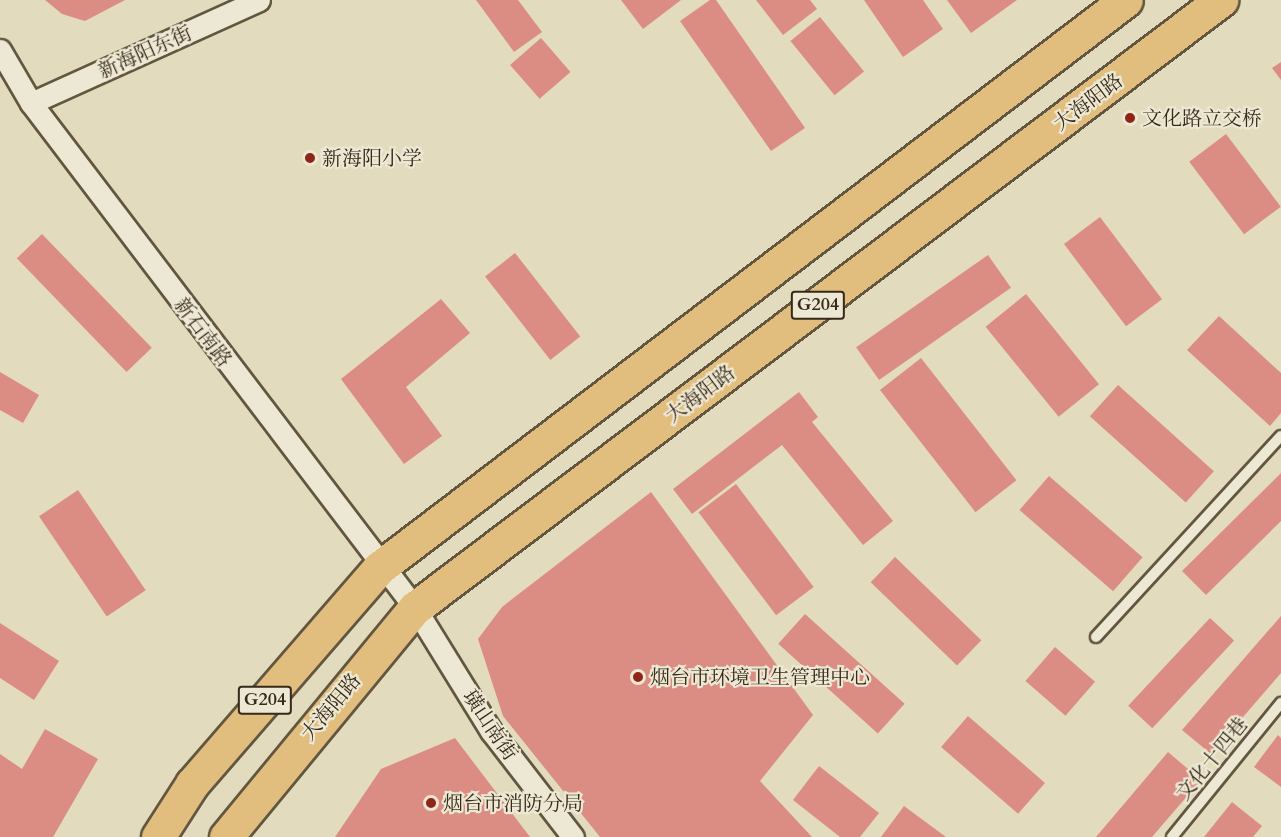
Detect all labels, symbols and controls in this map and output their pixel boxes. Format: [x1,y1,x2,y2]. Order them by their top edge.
street label: 新海阳东街 [94,21,196,83]
street label: 大海阳路 [1049,68,1127,136]
place label: 文化路立交桥 [1142,106,1262,130]
marker: 文化路立交桥 [1123,111,1137,125]
place label: 新海阳小学 [322,146,422,170]
marker: 新海阳小学 [303,151,317,165]
road number: G204 [790,290,846,320]
street label: 新石南路 [169,293,237,371]
street label: 大海阳路 [661,360,739,428]
place label: 烟台市环境卫生管理中心 [650,665,870,689]
street label: 大海阳路 [296,669,366,745]
marker: 烟台市环境卫生管理中心 [631,670,645,684]
road number: G204 [236,685,294,715]
street label: 璜山南街 [458,685,522,765]
street label: 文化十四巷 [1171,713,1253,805]
place label: 烟台市消防分局 [443,791,583,815]
marker: 烟台市消防分局 [424,796,438,810]

